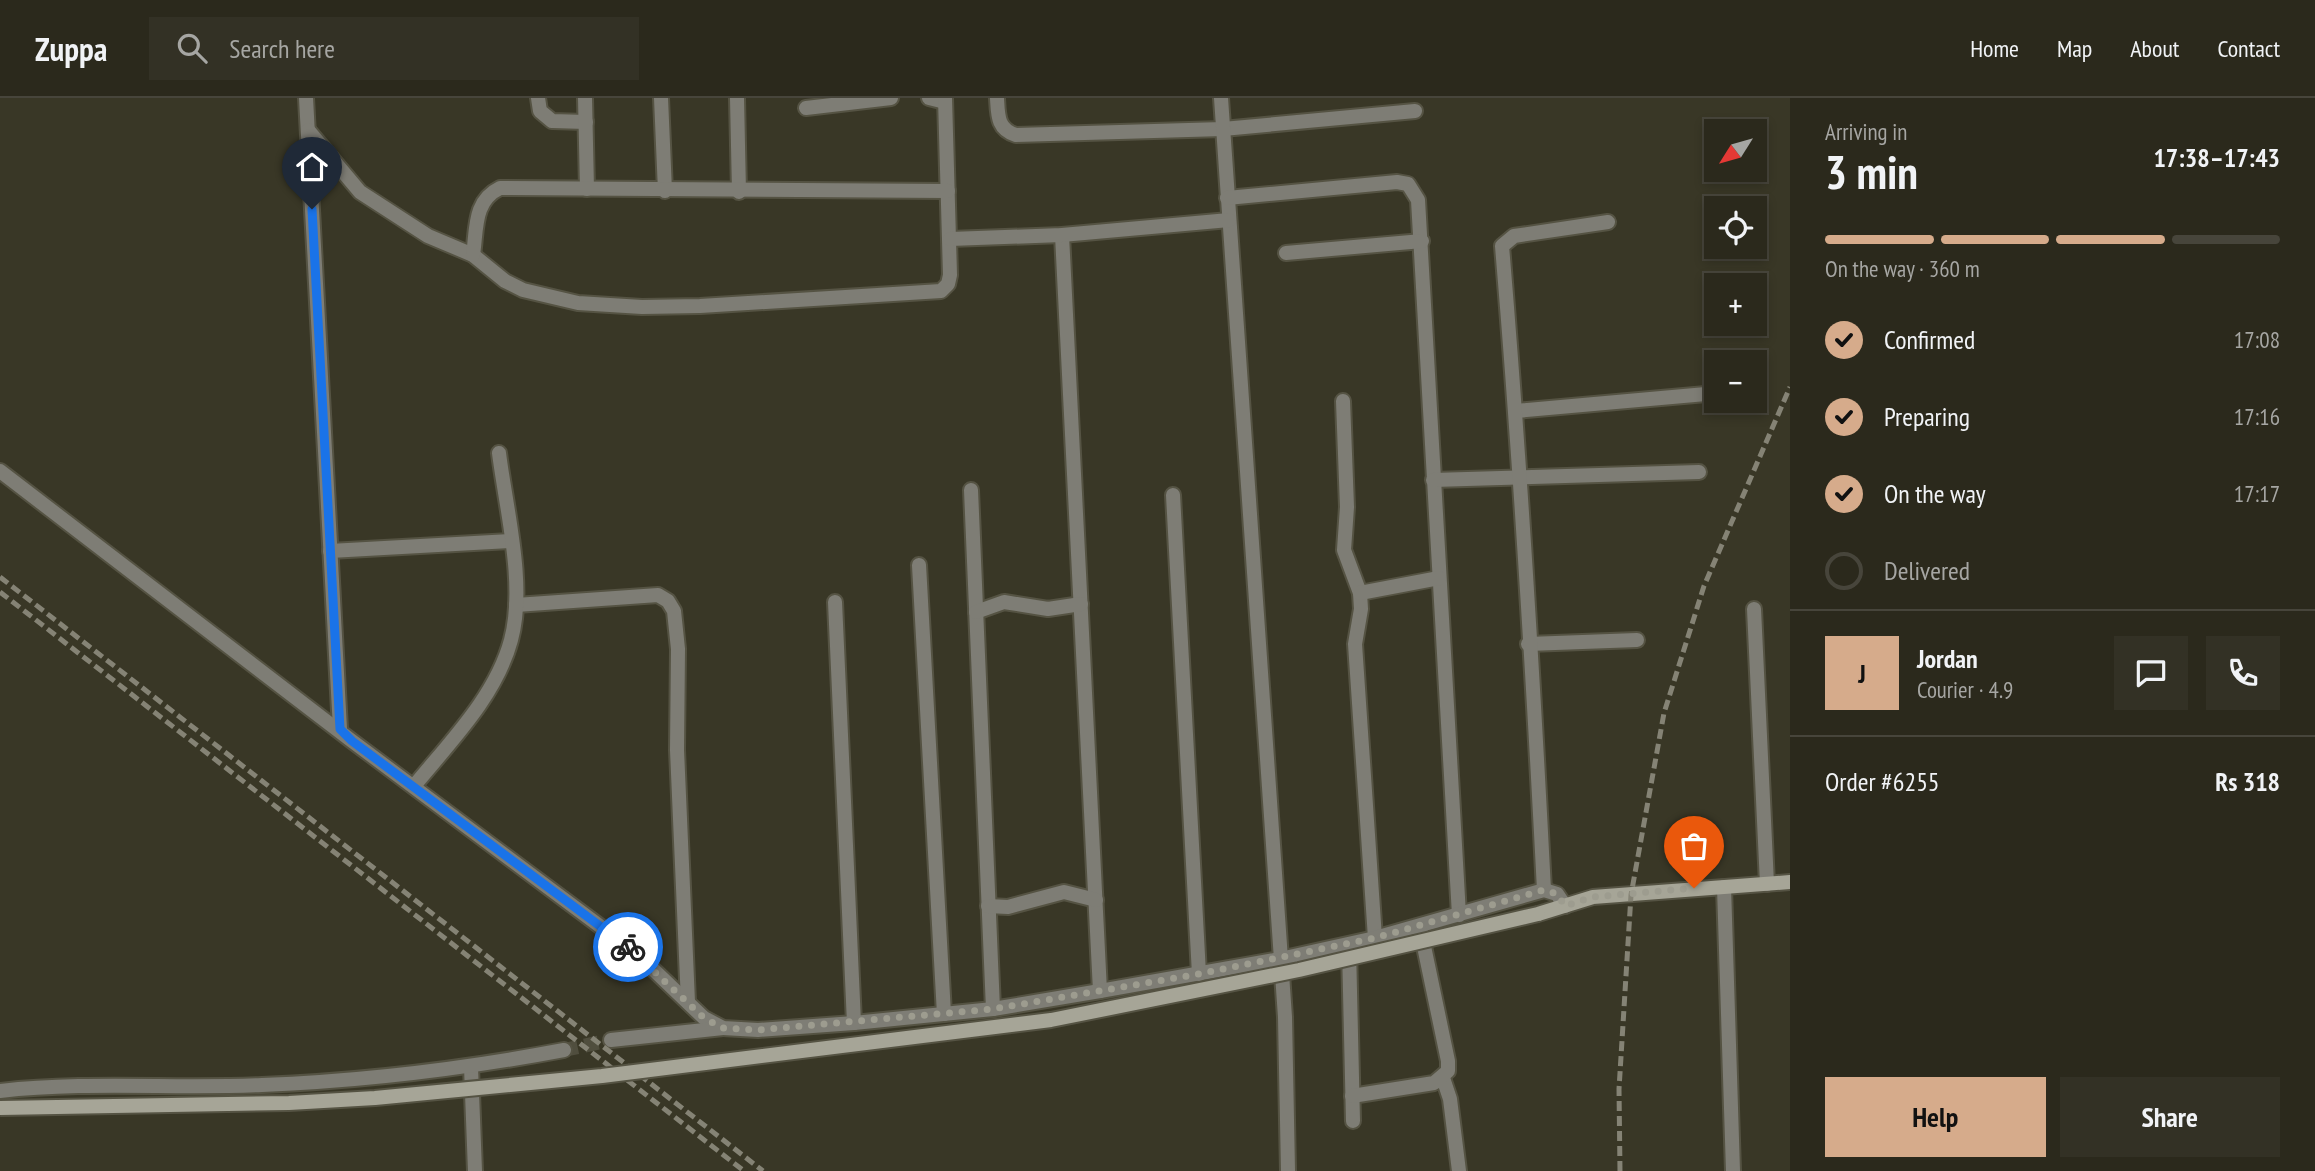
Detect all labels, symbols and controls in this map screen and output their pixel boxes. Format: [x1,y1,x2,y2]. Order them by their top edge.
search box [149,17,639,80]
text: Zuppa [35,27,107,70]
icon: search [173,29,211,67]
text: Search here [229,32,335,65]
text: Home [1970,33,2019,64]
text: Map [2057,33,2092,64]
text: About [2130,33,2179,64]
text: Contact [2217,33,2280,64]
text: Arriving in [1825,117,1907,146]
north arrow [1704,119,1768,182]
map controls [1704,119,1767,413]
pin [282,137,342,209]
text: 17:38–17:43 [2153,141,2280,174]
text: 3 min [1825,142,1918,202]
icon: home [293,148,331,186]
button: locate [1704,196,1767,259]
text: On the way · 360 m [1825,254,1980,283]
button: + [1704,273,1767,336]
icon: check [1825,321,1863,359]
text: Confirmed [1884,323,1975,356]
text: 17:08 [2234,325,2280,354]
button: − [1704,350,1767,413]
icon: check [1825,398,1863,436]
text: Preparing [1884,400,1970,433]
text: 17:16 [2234,402,2280,431]
icon: check [1825,475,1863,513]
text: On the way [1884,477,1986,510]
text: 17:17 [2234,479,2280,508]
text: Delivered [1884,554,1970,587]
button: chat [2114,636,2188,710]
button: phone [2206,636,2280,710]
text: Jordan [1917,642,1978,675]
text: J [1858,657,1866,690]
text: Courier · 4.9 [1917,675,2013,704]
text: Order #6255 [1825,765,1940,798]
text: Rs 318 [2215,765,2280,798]
pin [1664,816,1724,888]
icon: bag [1675,827,1713,865]
courier [593,912,663,982]
icon: bike [609,928,647,966]
button: Help [1825,1077,2046,1157]
button: Share [2060,1077,2280,1157]

